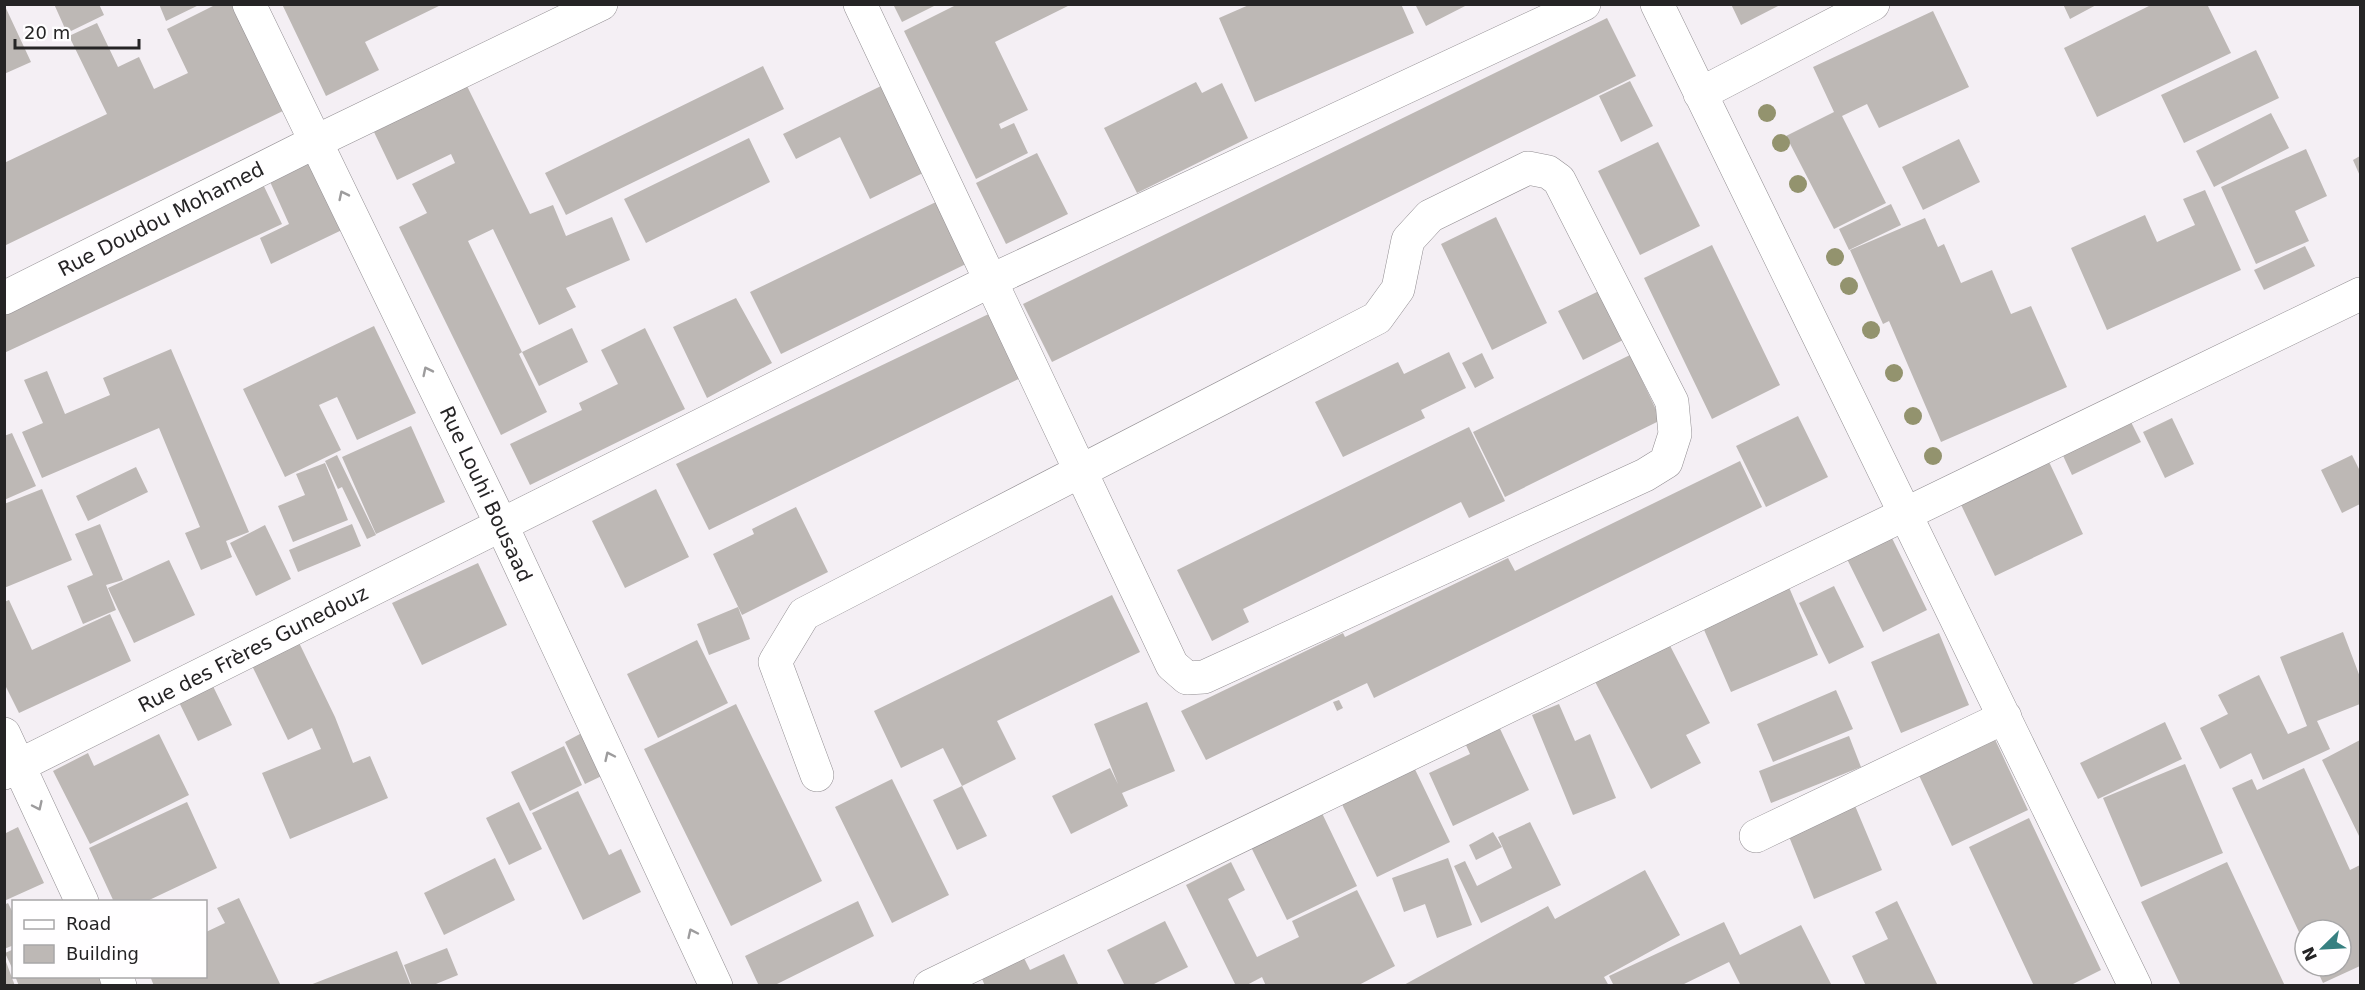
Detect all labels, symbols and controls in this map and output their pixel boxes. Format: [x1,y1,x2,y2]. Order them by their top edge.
scale bar [15,12,140,50]
text: 20 m [24,22,70,43]
street label: Rue Doudou Mohamed [54,157,268,281]
one-way arrow [339,190,351,201]
one-way arrow [423,366,435,377]
street label: Rue Louhi Bousaad [435,402,537,586]
street label: Rue des Frères Gunedouz [134,581,372,717]
one-way arrow [605,751,617,762]
one-way arrow [30,800,42,811]
legend [12,900,207,978]
text: Road [66,913,111,934]
north arrow [2293,918,2353,978]
one-way arrow [687,928,699,939]
text: Building [66,943,139,964]
text: N [2298,944,2321,964]

